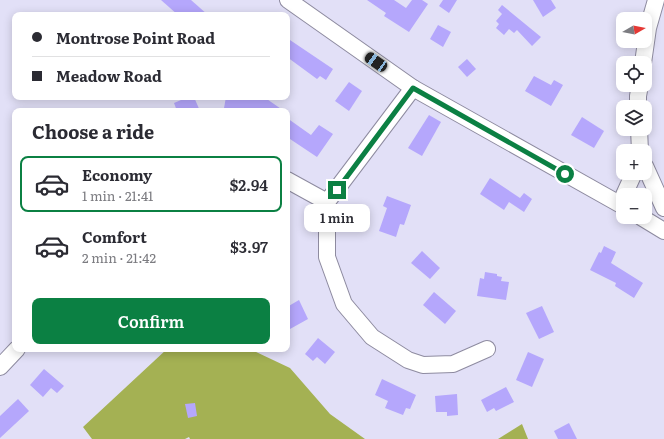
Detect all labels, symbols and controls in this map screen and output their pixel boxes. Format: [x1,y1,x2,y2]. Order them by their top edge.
north arrow [616,12,652,48]
map controls [616,12,652,224]
text: Montrose Point Road [56,26,215,49]
car [363,50,389,74]
button: locate [616,56,652,92]
text: Meadow Road [56,64,162,87]
button: layers [616,100,652,136]
text: Choose a ride [32,118,154,145]
button: + [616,144,652,180]
text: Economy [82,163,152,186]
route start [556,165,574,183]
icon: car [34,166,70,202]
text: $2.94 [229,173,268,196]
route end [328,181,346,199]
text: 1 min · 21:41 [82,186,153,205]
button: − [616,188,652,224]
callout: 1 min [304,204,370,232]
text: 1 min [320,208,354,227]
text: Comfort [82,225,147,248]
icon: car [34,228,70,264]
text: $3.97 [230,235,268,258]
text: 2 min · 21:42 [82,248,156,267]
button: Confirm [32,298,270,344]

